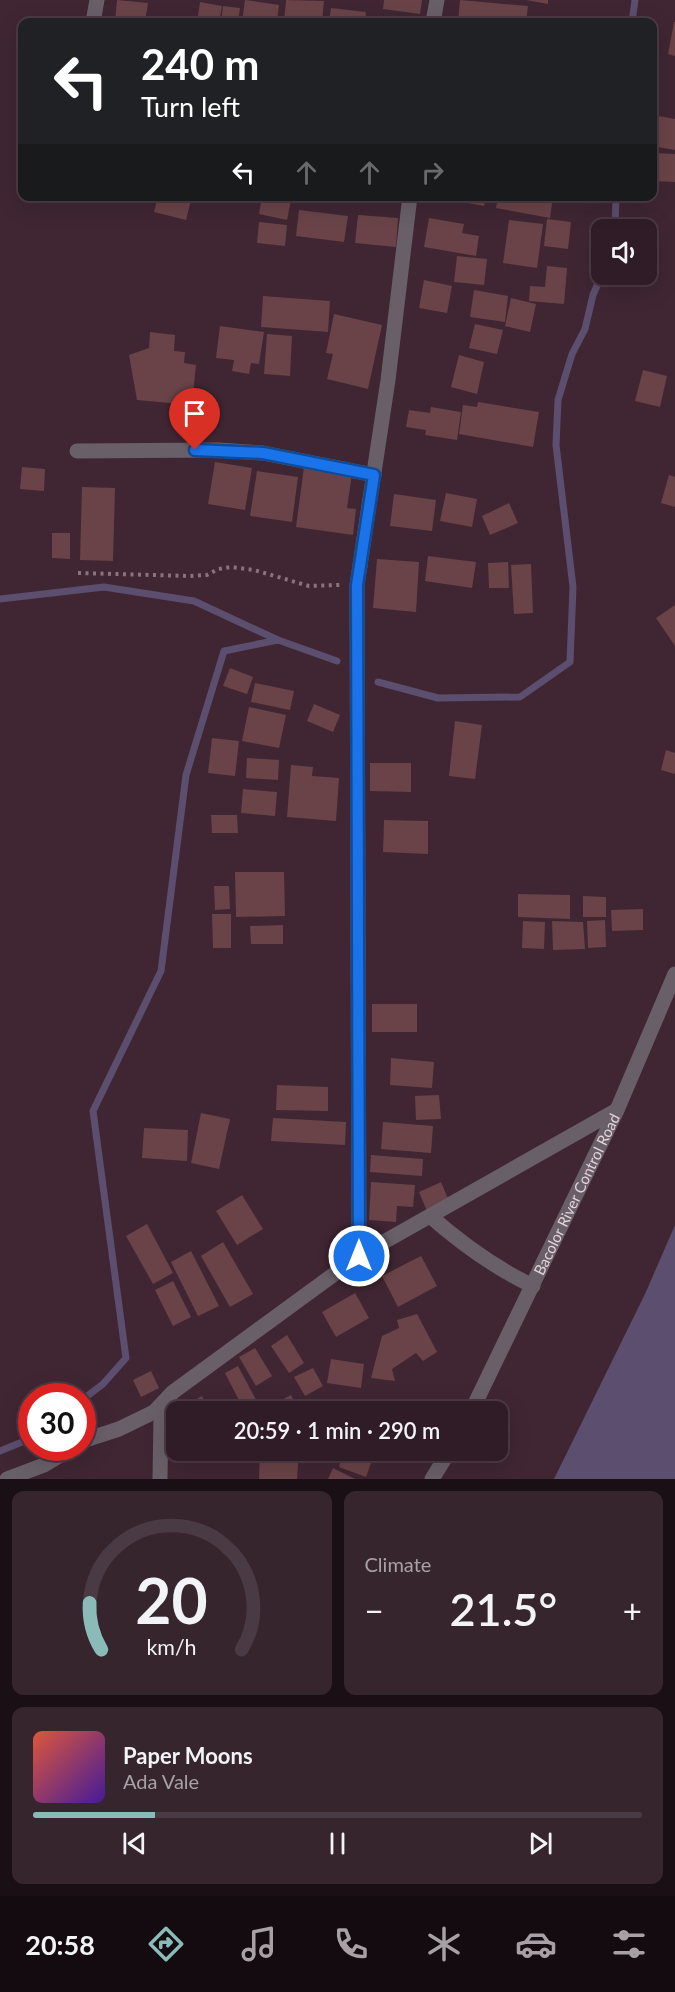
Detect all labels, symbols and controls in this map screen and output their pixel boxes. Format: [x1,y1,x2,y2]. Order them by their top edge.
text: 240 m [141,39,259,89]
icon: left [42,42,120,120]
text: Turn left [141,90,240,123]
icon: left [227,156,260,189]
icon: ahead [290,156,323,189]
icon: ahead [353,156,386,189]
icon: right [416,156,449,189]
map controls [591,219,657,285]
button: sound [591,219,657,285]
pin [169,388,220,450]
icon: arrive [178,397,211,430]
street label: Bacolor River Control Road [530,1110,623,1278]
position arrow [327,1224,391,1288]
speed limit sign: 30 [18,1383,96,1461]
text: 20:59 · 1 min · 290 m [234,1417,440,1444]
text: Climate [365,1552,431,1576]
text: 20 [136,1562,208,1637]
text: 21.5° [449,1582,557,1636]
text: − [365,1590,384,1630]
text: + [623,1590,642,1630]
text: km/h [147,1634,197,1660]
text: Paper Moons [123,1742,253,1769]
text: Ada Vale [123,1769,199,1793]
icon: previous [118,1827,151,1860]
icon: pause [321,1827,354,1860]
icon: next [524,1827,557,1860]
icon: directions [145,1923,187,1965]
icon: music [238,1923,280,1965]
icon: phone [330,1923,372,1965]
icon: climate [423,1923,465,1965]
icon: car [515,1923,557,1965]
icon: filters [608,1923,650,1965]
text: 20:58 [25,1928,95,1961]

